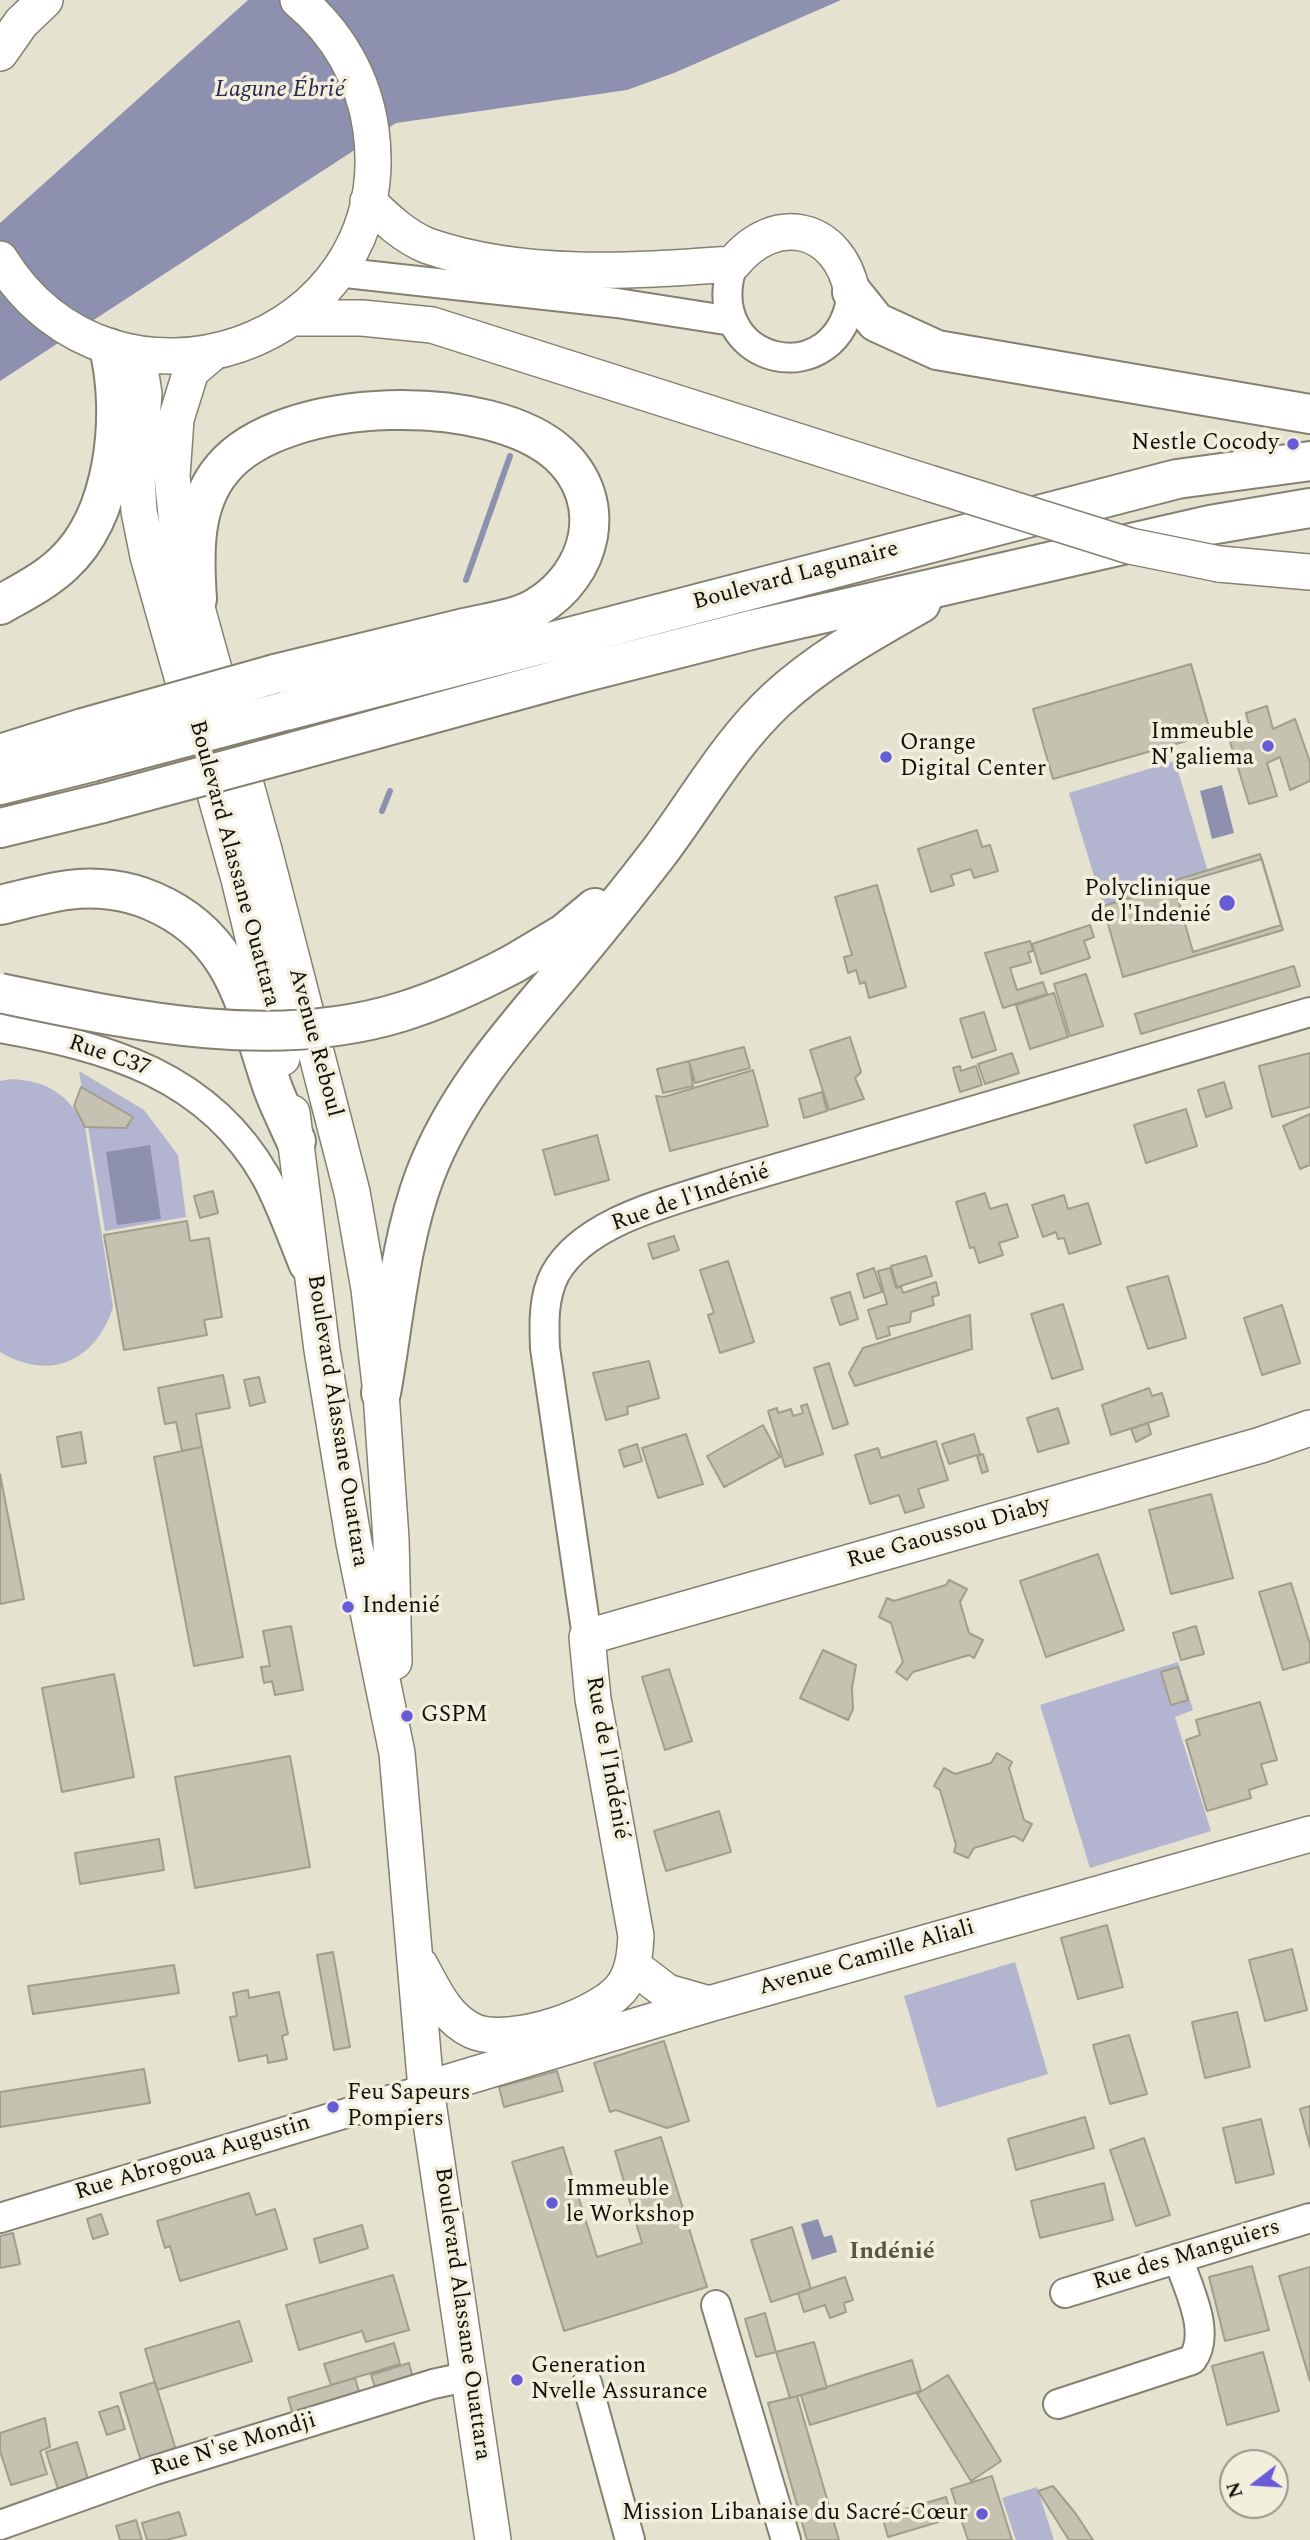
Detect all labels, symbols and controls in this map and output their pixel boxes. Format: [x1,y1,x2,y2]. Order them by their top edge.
water label: Lagune Ébrié [215,77,345,105]
place label: Nestle Cocody [1131,430,1279,458]
marker: Nestle Cocody [1285,436,1301,452]
street label: Boulevard Lagunaire [690,536,902,618]
street label: Boulevard Alassane Ouattara [181,718,285,1010]
place label: Immeuble N'galiema [1150,719,1254,773]
place label: Orange Digital Center [900,730,1046,784]
marker: Immeuble N'galiema [1260,738,1276,754]
marker: Orange Digital Center [878,749,894,765]
place label: Polyclinique de l'Indenié [1084,876,1211,930]
marker: Polyclinique de l'Indenié [1217,893,1237,913]
street label: Avenue Reboul [281,965,347,1121]
street label: Rue C37 [64,1030,154,1084]
street label: Rue de l'Indénié [608,1159,774,1239]
street label: Boulevard Alassane Ouattara [299,1273,373,1569]
street label: Rue Gaoussou Diaby [844,1492,1054,1576]
place label: Indenié [362,1593,440,1621]
marker: Indenié [340,1599,356,1615]
street label: Rue de l'Indénié [578,1674,634,1842]
place label: GSPM [421,1702,488,1730]
marker: GSPM [399,1708,415,1724]
street label: Avenue Camille Aliali [756,1915,978,2003]
place label: Feu Sapeurs Pompiers [347,2080,470,2134]
marker: Feu Sapeurs Pompiers [325,2099,341,2115]
street label: Rue Abrogoua Augustin [72,2110,314,2208]
street label: Boulevard Alassane Ouattara [427,2166,495,2462]
place label: Immeuble le Workshop [566,2176,694,2230]
marker: Immeuble le Workshop [544,2195,560,2211]
street label: Rue des Manguiers [1090,2214,1284,2298]
district label: Indénié [849,2239,935,2267]
place label: Generation Nvelle Assurance [531,2353,708,2407]
marker: Generation Nvelle Assurance [509,2372,525,2388]
street label: Rue N'se Mondji [148,2408,320,2484]
north arrow [1219,2449,1289,2519]
text: N [1219,2478,1251,2501]
place label: Mission Libanaise du Sacré-Cœur [622,2500,968,2528]
marker: Mission Libanaise du Sacré-Cœur [974,2506,990,2522]

